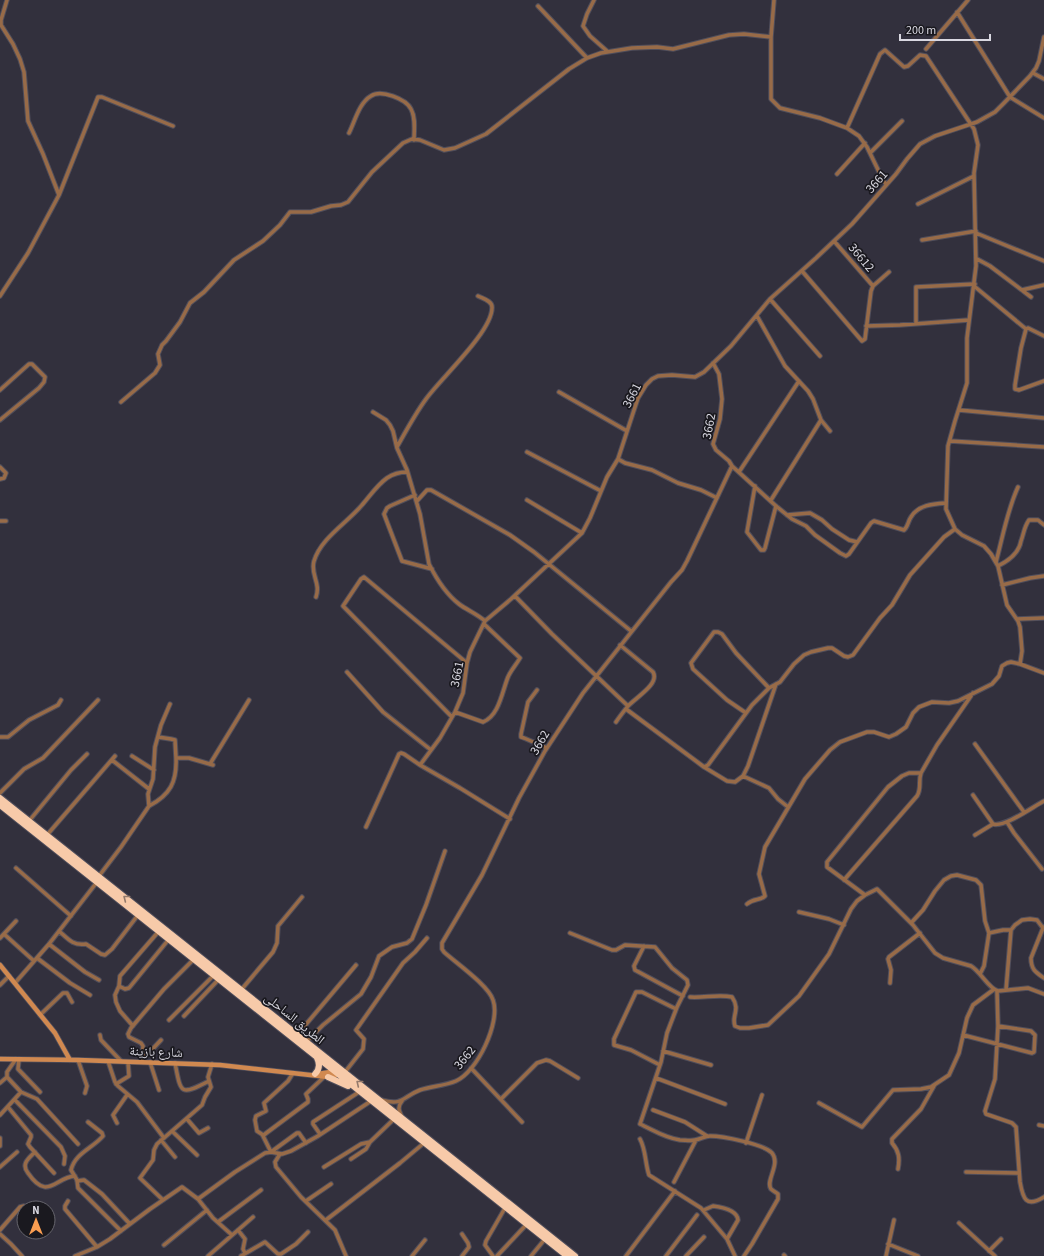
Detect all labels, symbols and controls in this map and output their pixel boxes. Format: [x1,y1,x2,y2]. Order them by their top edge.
scale bar [900,16,990,42]
text: 200 m [906,22,936,39]
street label: 3661 [861,166,892,197]
street label: 36612 [844,239,879,276]
street label: 3661 [618,380,646,411]
street label: 3662 [698,412,720,441]
street label: 3661 [446,660,468,689]
street label: 3662 [525,727,554,758]
one-way arrow [123,895,130,902]
street label: الطريق الساحلى [260,989,328,1049]
street label: شارع بازينة [129,1042,183,1062]
street label: 3662 [450,1042,480,1073]
one-way arrow [356,1081,363,1088]
north arrow [16,1200,56,1240]
text: N [32,1203,40,1218]

